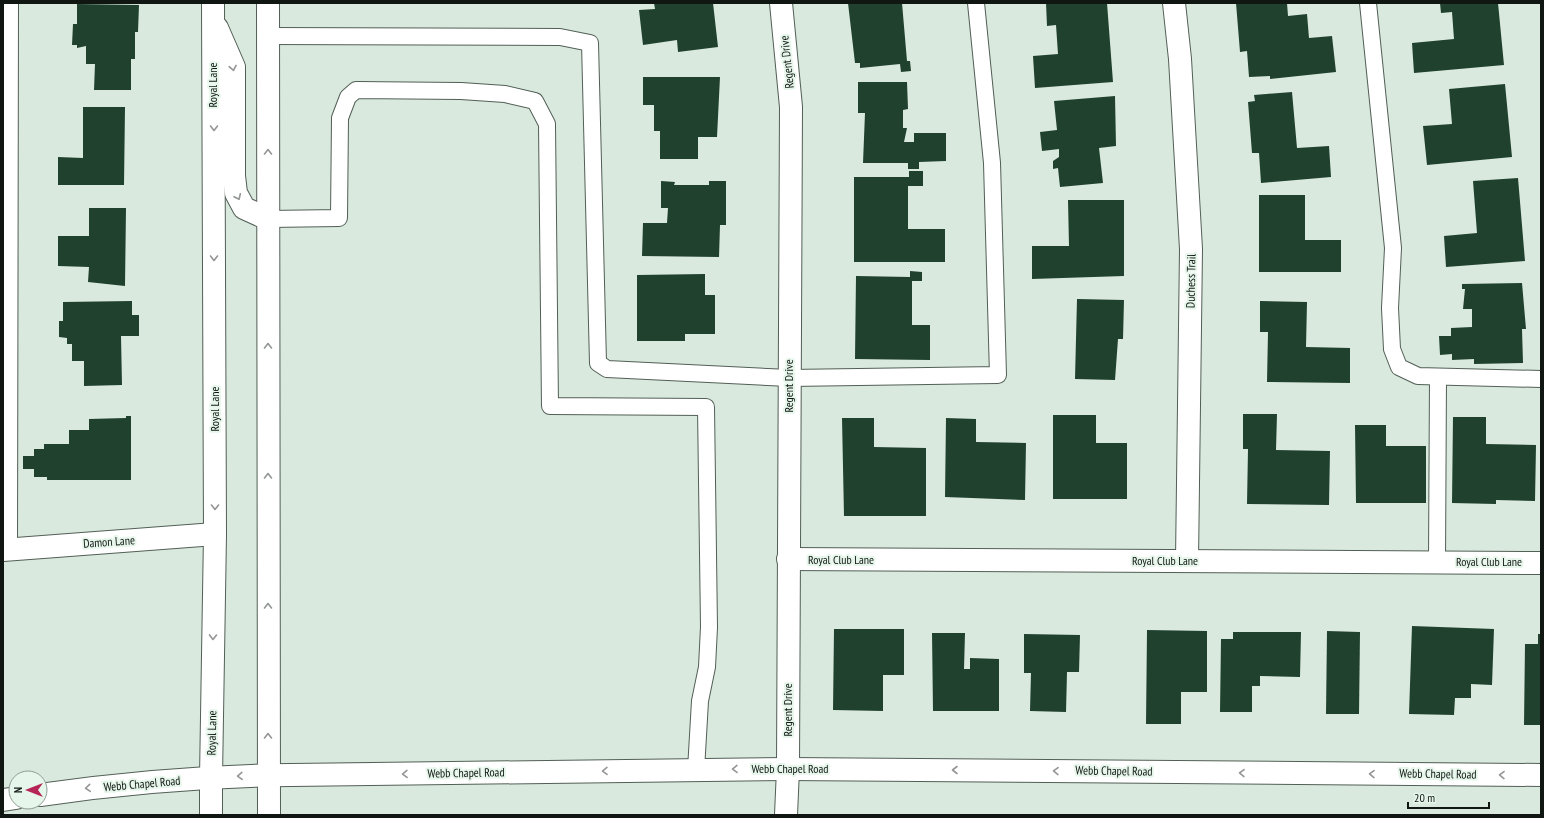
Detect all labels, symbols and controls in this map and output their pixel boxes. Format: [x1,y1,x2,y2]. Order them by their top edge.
street label: Regent Drive [776,35,797,89]
street label: Royal Lane [205,63,220,107]
one-way arrow [228,65,237,71]
one-way arrow [209,125,218,131]
one-way arrow [264,149,272,155]
one-way arrow [233,193,241,200]
street label: Duchess Trail [1183,254,1198,308]
one-way arrow [210,255,218,261]
one-way arrow [264,343,272,349]
street label: Regent Drive [781,359,796,413]
street label: Royal Lane [207,387,222,431]
one-way arrow [264,473,272,479]
one-way arrow [211,504,219,510]
street label: Damon Lane [83,532,135,551]
street label: Royal Club Lane [808,552,874,567]
street label: Royal Club Lane [1132,553,1198,568]
street label: Royal Club Lane [1456,554,1522,569]
one-way arrow [264,603,272,609]
one-way arrow [209,634,218,640]
street label: Regent Drive [780,683,795,737]
street label: Royal Lane [204,710,219,756]
one-way arrow [264,733,272,739]
street label: Webb Chapel Road [751,761,829,776]
street label: Webb Chapel Road [1075,762,1153,779]
street label: Webb Chapel Road [427,764,505,781]
one-way arrow [732,765,738,774]
street label: Webb Chapel Road [1399,765,1477,782]
one-way arrow [952,766,958,774]
one-way arrow [602,767,608,775]
one-way arrow [1053,767,1059,775]
one-way arrow [1239,769,1245,777]
north arrow [8,770,48,810]
one-way arrow [402,770,408,778]
one-way arrow [1369,770,1375,778]
one-way arrow [1499,771,1505,779]
one-way arrow [237,772,243,781]
street label: Webb Chapel Road [103,773,181,794]
one-way arrow [85,784,91,793]
scale bar [1408,784,1489,810]
text: N [11,787,25,793]
text: 20 m [1414,790,1435,805]

